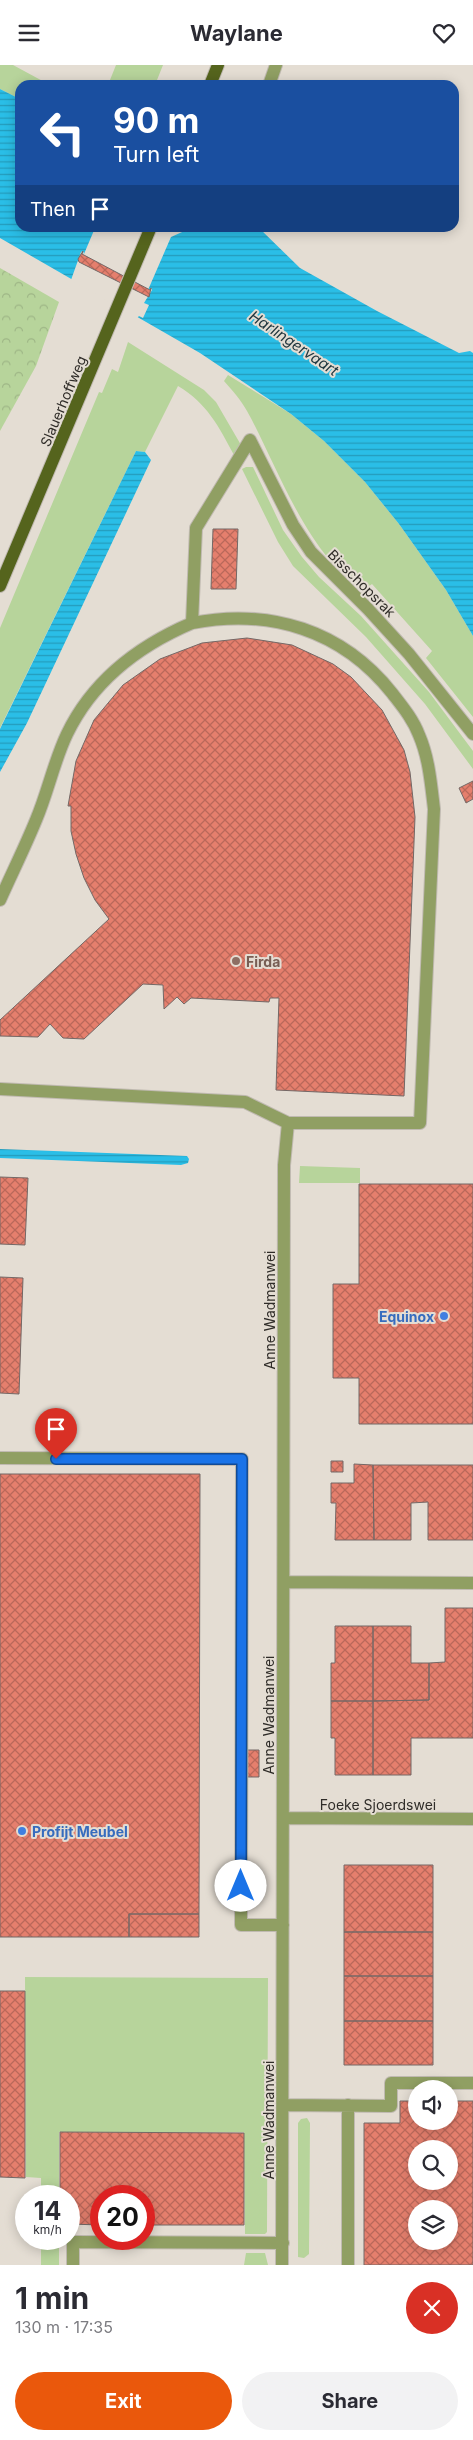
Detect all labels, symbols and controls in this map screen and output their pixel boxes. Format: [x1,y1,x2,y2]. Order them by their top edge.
icon: menu [15,19,43,47]
icon: heart [430,19,458,47]
text: Waylane [190,20,283,46]
text: 90 m [113,99,200,141]
icon: left [30,100,95,165]
text: Turn left [113,141,199,167]
icon: arrive [86,195,114,223]
text: Then [30,198,76,221]
water label: Harlingervaart [246,306,343,380]
street label: Slauerhoffweg [36,353,90,449]
street label: Bisschopsrak [325,546,400,621]
place label: Firda [246,953,280,970]
marker: Firda [230,955,242,967]
street label: Anne Wadmanwei [261,1251,278,1369]
place label: Equinox [379,1308,434,1325]
marker: Equinox [438,1310,450,1322]
pin [35,1408,77,1459]
icon: arrive [42,1415,70,1443]
street label: Anne Wadmanwei [260,1656,277,1774]
street label: Foeke Sjoerdswei [320,1796,436,1813]
place label: Profijt Meubel [32,1823,128,1840]
marker: Profijt Meubel [16,1825,28,1837]
position arrow [214,1859,266,1911]
street label: Anne Wadmanwei [260,2061,277,2179]
map controls [408,2080,458,2250]
button: sound [408,2080,458,2130]
button: search [408,2140,458,2190]
speed limit sign: 20 [90,2185,155,2250]
text: 14 [34,2196,61,2226]
button: layers [408,2200,458,2250]
text: km/h [33,2222,62,2237]
text: 1 min [15,2280,89,2316]
button: close [406,2282,458,2334]
text: 130 m · 17:35 [15,2317,113,2337]
button: Exit [15,2372,232,2430]
button: Share [242,2372,458,2430]

